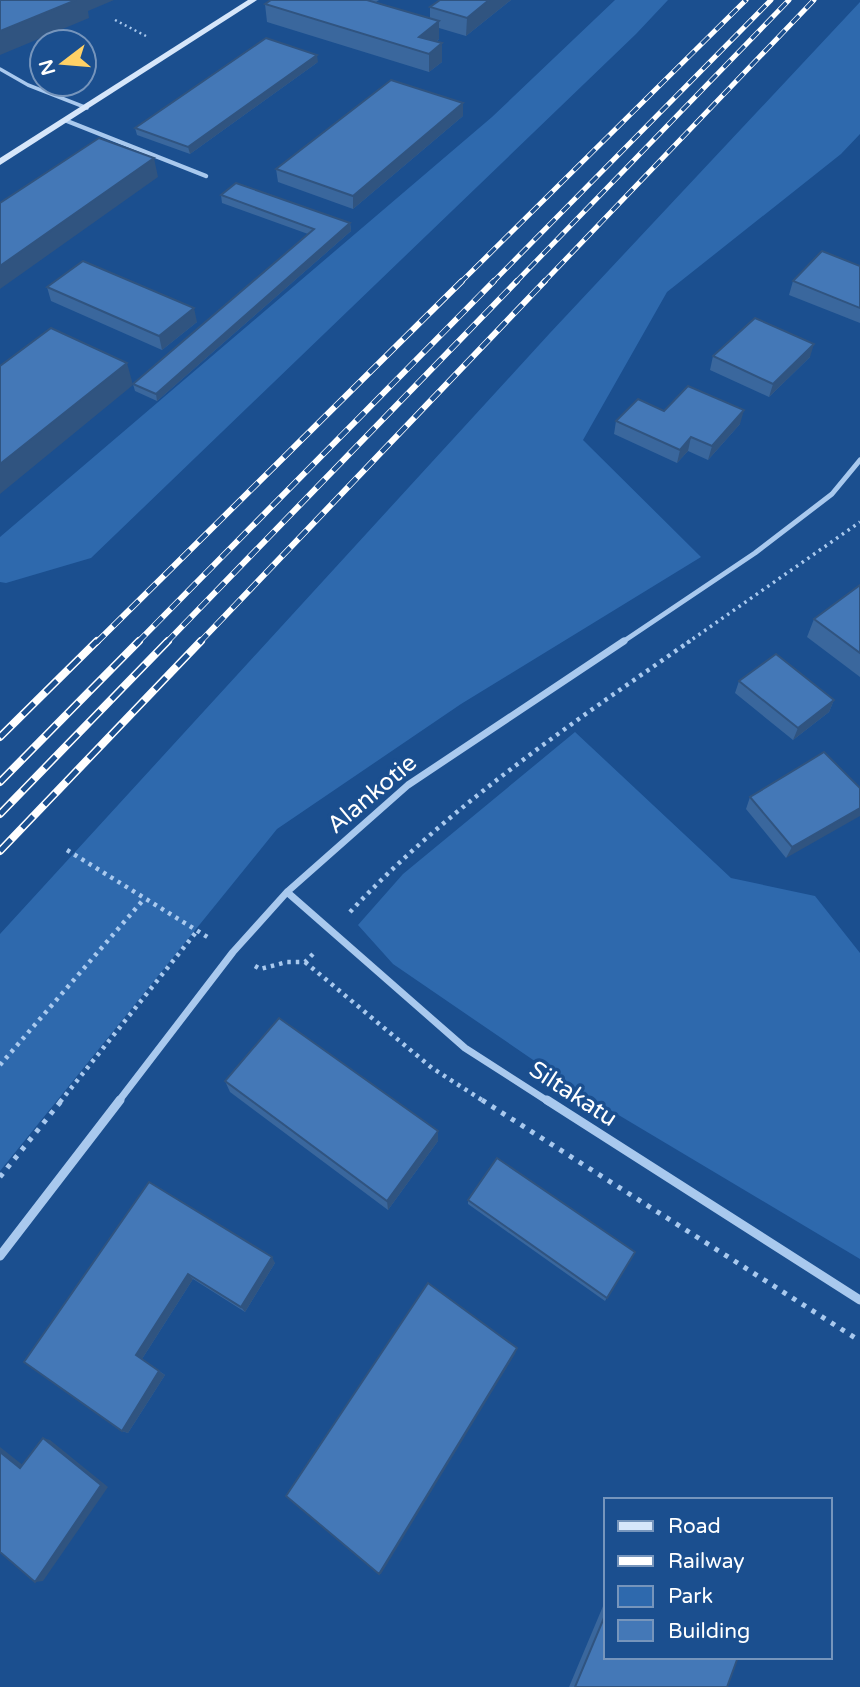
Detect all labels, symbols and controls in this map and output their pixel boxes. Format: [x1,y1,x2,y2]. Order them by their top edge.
north arrow [28,28,98,98]
text: N [35,57,60,78]
street label: Alankotie [321,748,423,840]
street label: Siltakatu [524,1055,622,1133]
legend [604,1498,832,1659]
text: Road [668,1514,721,1539]
text: Railway [668,1549,745,1574]
text: Park [668,1584,713,1609]
text: Building [668,1619,750,1644]

